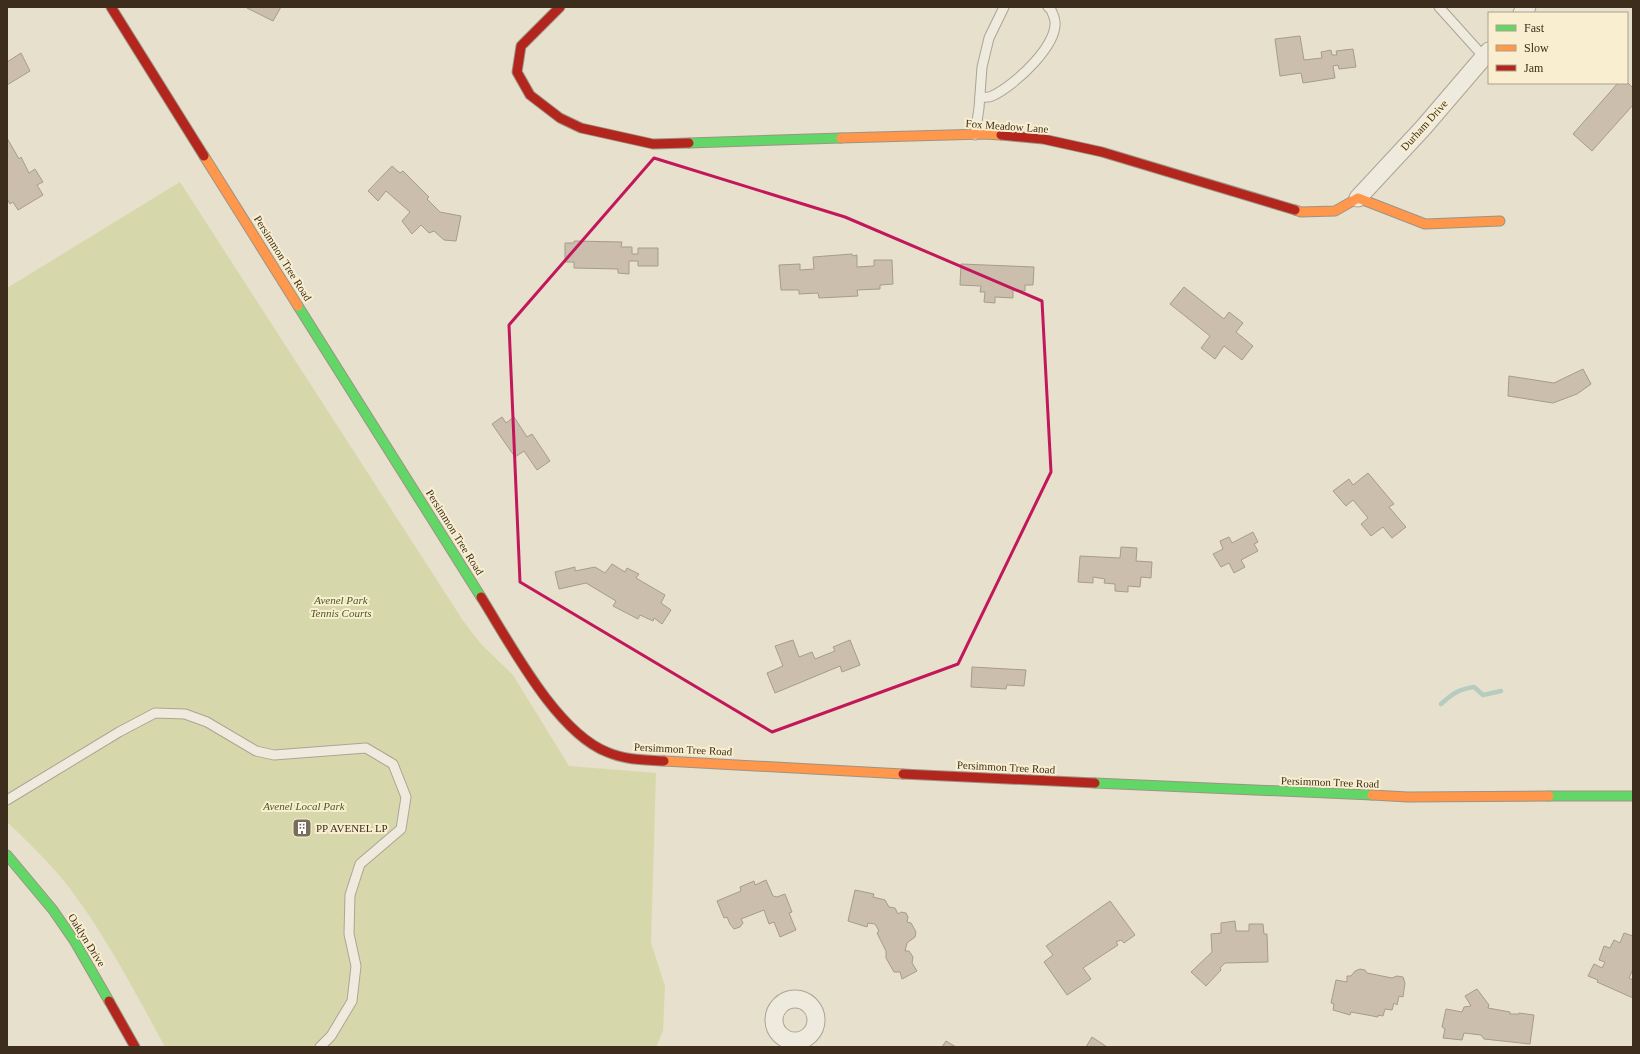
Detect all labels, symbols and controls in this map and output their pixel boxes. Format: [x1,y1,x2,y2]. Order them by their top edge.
legend [1488,12,1628,84]
text: Fast [1524,21,1545,35]
text: Slow [1524,41,1549,55]
text: Jam [1524,61,1544,75]
street label: Durham Drive [1398,97,1450,153]
street label: Fox Meadow Lane [965,117,1049,135]
street label: Persimmon Tree Road [252,213,314,303]
street label: Persimmon Tree Road [424,487,486,577]
park label: Avenel Park Tennis Courts [310,594,372,619]
street label: Persimmon Tree Road [634,740,733,758]
street label: Persimmon Tree Road [957,758,1056,776]
street label: Persimmon Tree Road [1281,774,1380,790]
park label: Avenel Local Park [262,800,346,812]
building icon: PP AVENEL LP [291,817,313,839]
place label: PP AVENEL LP [316,822,388,834]
street label: Oaklyn Drive [66,911,108,969]

